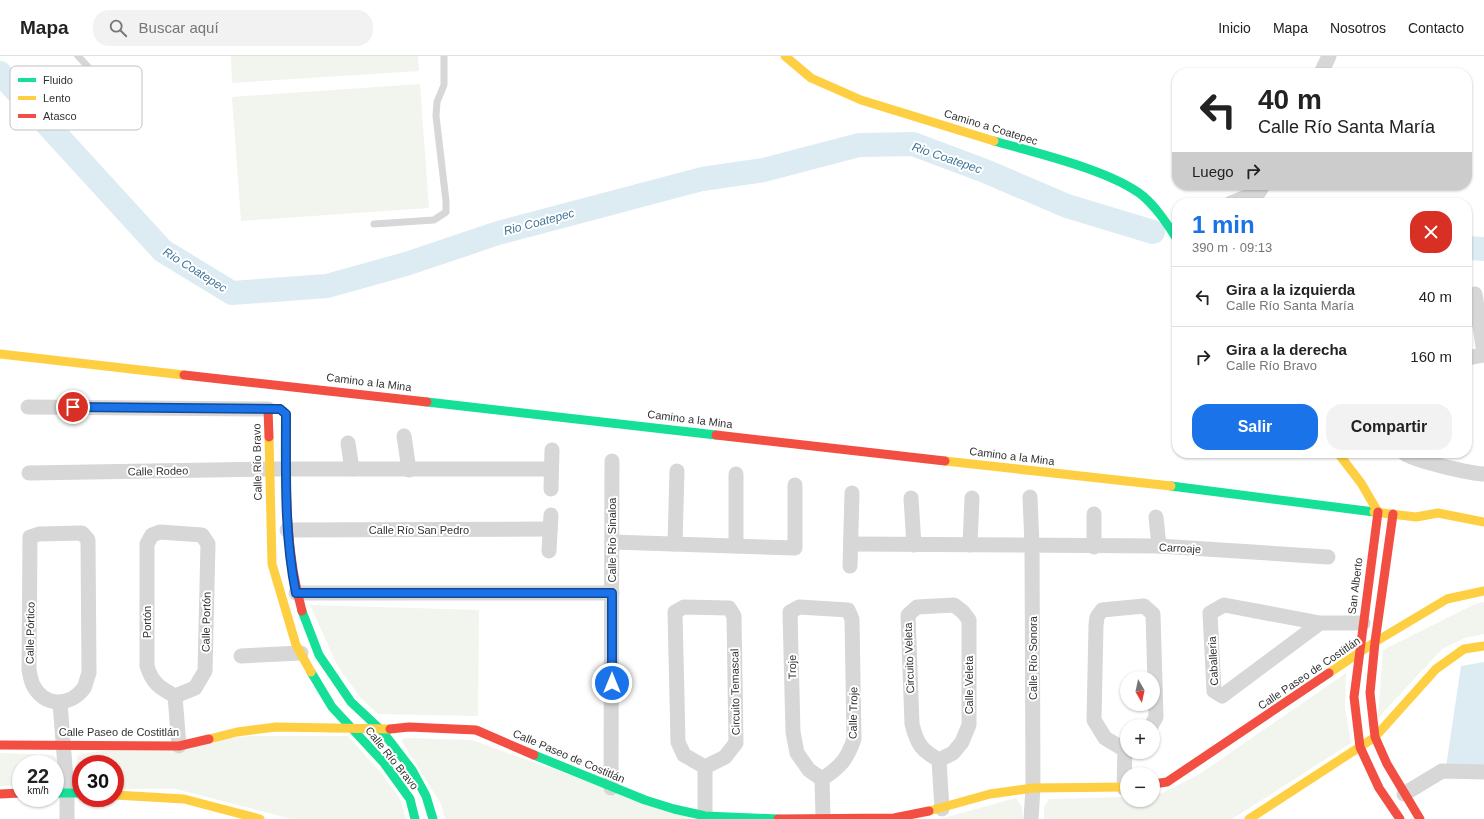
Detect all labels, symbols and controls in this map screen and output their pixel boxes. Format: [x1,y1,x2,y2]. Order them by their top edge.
search box [93,10,373,46]
text: Mapa [20,17,69,38]
icon: search [107,17,129,39]
text: Buscar aquí [139,19,219,36]
text: Inicio [1218,20,1251,36]
text: Mapa [1273,20,1308,36]
text: Nosotros [1330,20,1386,36]
text: Contacto [1408,20,1464,36]
legend [10,66,142,130]
text: Fluido [43,74,73,86]
icon: left [1192,84,1244,136]
text: 40 m [1258,84,1322,115]
text: Lento [43,92,71,104]
street label: Camino a Coatepec [943,107,1040,147]
text: Atasco [43,110,77,122]
text: Calle Río Santa María [1258,117,1435,137]
water label: Rio Coatepec [910,140,984,176]
icon: right [1242,160,1264,182]
text: Luego [1192,163,1234,180]
water label: Rio Coatepec [502,206,576,238]
text: 1 min [1192,211,1255,238]
button: close [1410,211,1452,253]
text: 390 m · 09:13 [1192,240,1272,255]
water label: Rio Coatepec [160,245,230,295]
text: Gira a la izquierda [1226,281,1355,298]
icon: left [1192,286,1214,308]
text: 40 m [1419,288,1452,305]
text: Calle Río Santa María [1226,298,1354,313]
text: Gira a la derecha [1226,341,1347,358]
icon: right [1192,346,1214,368]
text: 160 m [1410,348,1452,365]
text: Calle Río Bravo [1226,358,1317,373]
street label: Camino a la Mina [326,371,413,393]
pin [56,390,90,424]
icon: arrive [62,396,84,418]
button: Salir [1192,404,1318,450]
button: Compartir [1326,404,1452,450]
street label: Camino a la Mina [647,408,734,430]
street label: Calle Río Bravo [250,423,264,501]
street label: Camino a la Mina [969,445,1056,467]
street label: Calle Rodeo [128,464,188,478]
street label: Calle Río Sinaloa [606,497,618,583]
street label: Calle Río San Pedro [369,524,469,536]
street label: Carroaje [1159,541,1201,555]
street label: San Alberto [1346,557,1364,615]
street label: Calle Portón [199,592,213,652]
street label: Calle Pórtico [23,602,37,664]
street label: Portón [141,606,153,638]
street label: Calle Río Sonora [1027,615,1039,700]
street label: Circuito Veleta [902,621,916,694]
street label: Calle Paseo de Costitlán [1256,634,1362,712]
street label: Caballeria [1206,635,1220,686]
street label: Circuito Temascal [728,649,742,735]
street label: Troje [786,655,798,679]
street label: Calle Veleta [963,655,975,714]
position arrow [591,662,633,704]
north arrow [1120,671,1160,711]
map controls [1120,671,1160,807]
street label: Calle Troje [847,687,859,739]
button: + [1120,719,1160,759]
street label: Calle Río Bravo [363,724,421,792]
street label: Calle Paseo de Costitlán [59,726,179,738]
street label: Calle Paseo de Costitlán [511,727,627,785]
speed limit sign: 30 [72,755,124,807]
text: 22 [27,765,49,787]
button: − [1120,767,1160,807]
text: km/h [27,785,49,796]

